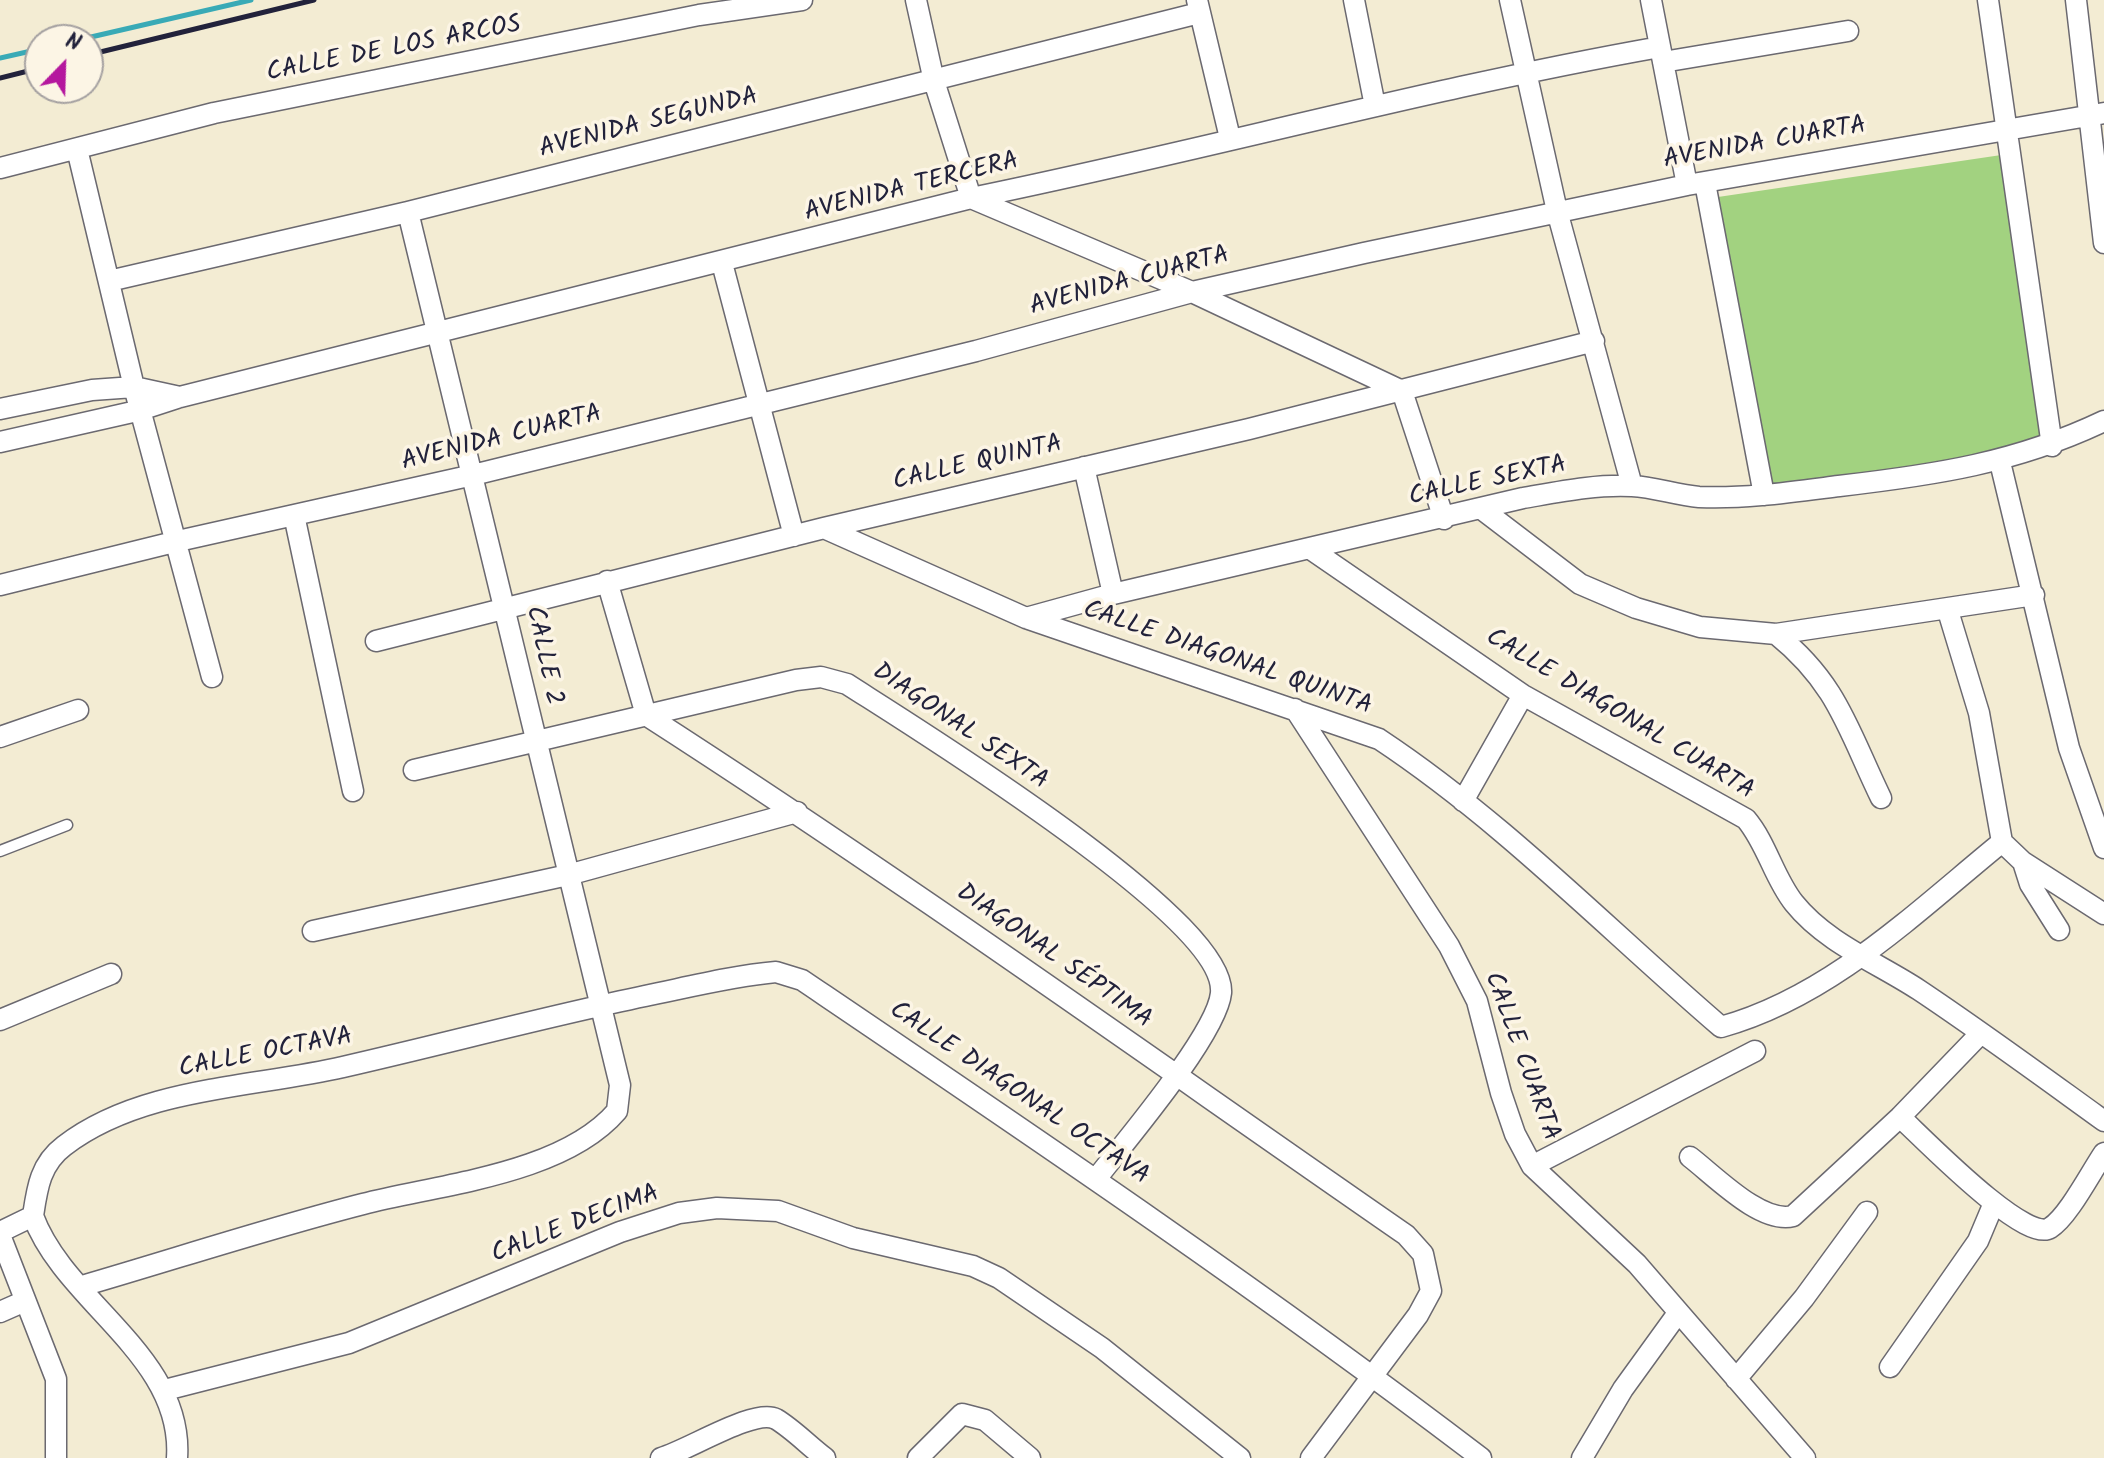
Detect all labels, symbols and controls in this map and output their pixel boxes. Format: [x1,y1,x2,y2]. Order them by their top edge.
street label: CALLE DE LOS ARCOS [264,11,524,91]
north arrow [24,24,104,104]
text: N [60,24,86,62]
street label: AVENIDA SEGUNDA [536,83,762,167]
street label: AVENIDA CUARTA [1661,112,1869,178]
street label: AVENIDA TERCERA [802,147,1022,231]
street label: AVENIDA CUARTA [1027,241,1233,325]
street label: AVENIDA CUARTA [399,400,605,480]
street label: CALLE QUINTA [890,430,1066,500]
street label: CALLE SEXTA [1406,451,1570,515]
street label: CALLE DIAGONAL QUINTA [1078,596,1376,724]
street label: CALLE 2 [516,604,568,708]
street label: CALLE DIAGONAL CUARTA [1479,623,1759,809]
street label: DIAGONAL SEXTA [865,658,1053,798]
street label: DIAGONAL SÉPTIMA [949,879,1157,1037]
street label: CALLE CUARTA [1475,968,1565,1146]
street label: CALLE DIAGONAL OCTAVA [882,996,1154,1194]
street label: CALLE OCTAVA [177,1023,355,1087]
street label: CALLE DECIMA [488,1180,664,1272]

